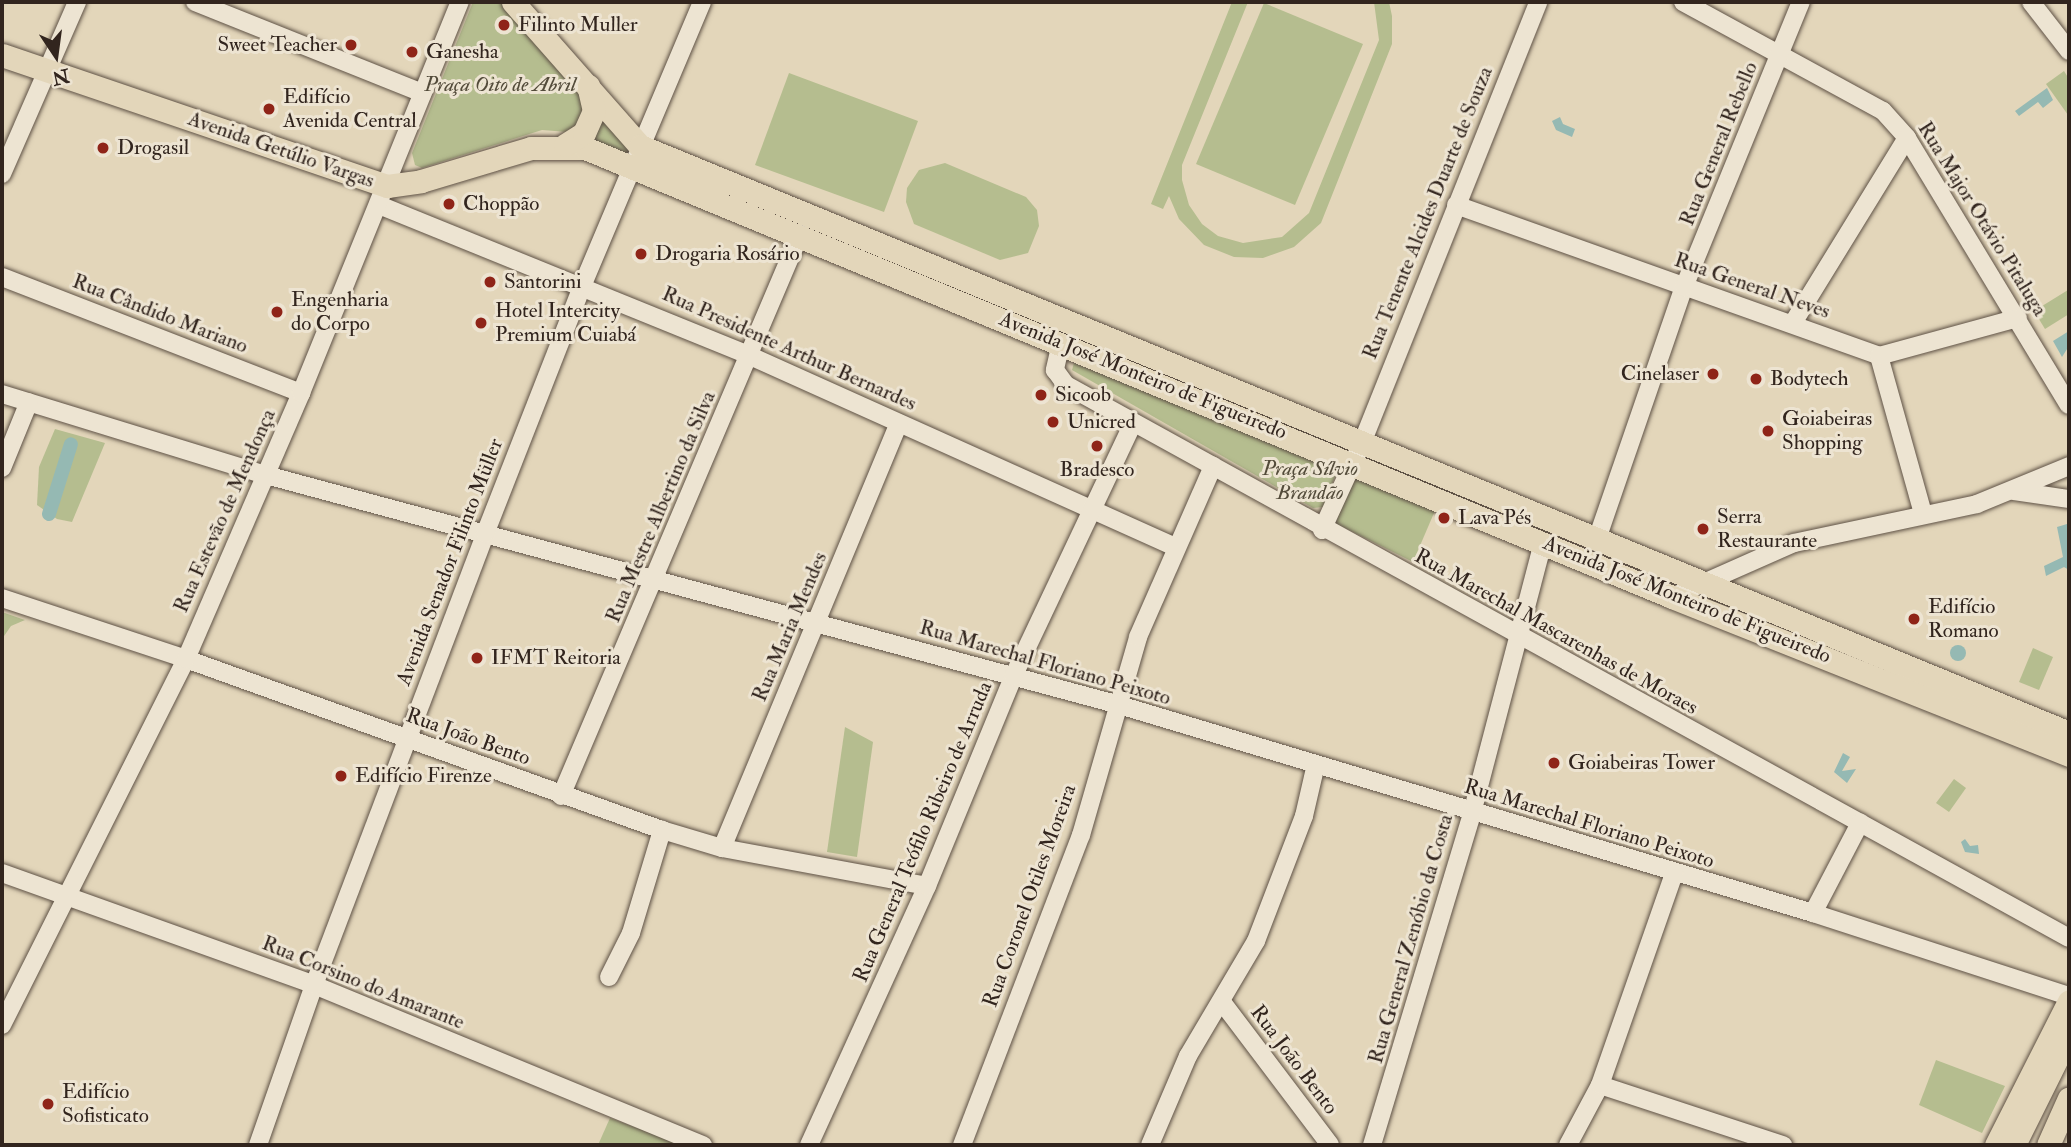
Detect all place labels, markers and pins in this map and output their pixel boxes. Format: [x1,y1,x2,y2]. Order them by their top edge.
place label: Filinto Muller [518,12,638,38]
marker: Filinto Muller [496,17,512,33]
place label: Sweet Teacher [217,32,337,58]
marker: Sweet Teacher [343,37,359,53]
place label: Ganesha [426,39,499,65]
marker: Ganesha [404,44,420,60]
place label: Edifício Avenida Central [283,84,417,134]
marker: Edifício Avenida Central [261,101,277,117]
place label: Drogasil [117,135,189,161]
marker: Drogasil [95,140,111,156]
place label: Choppão [463,191,539,217]
marker: Choppão [441,196,457,212]
place label: Drogaria Rosário [655,241,800,267]
marker: Drogaria Rosário [633,246,649,262]
place label: Santorini [504,269,582,295]
marker: Santorini [482,274,498,290]
place label: Engenharia do Corpo [291,287,389,337]
place label: Hotel Intercity Premium Cuiabá [495,298,636,348]
marker: Engenharia do Corpo [269,304,285,320]
marker: Hotel Intercity Premium Cuiabá [473,315,489,331]
place label: Cinelaser [1621,361,1699,387]
marker: Cinelaser [1705,366,1721,382]
place label: Bodytech [1770,366,1849,392]
marker: Bodytech [1748,371,1764,387]
place label: Sicoob [1055,382,1111,408]
marker: Sicoob [1033,387,1049,403]
place label: Goiabeiras Shopping [1782,406,1872,456]
place label: Unicred [1067,409,1136,435]
marker: Unicred [1045,414,1061,430]
marker: Goiabeiras Shopping [1760,423,1776,439]
marker: Bradesco [1089,438,1105,454]
place label: Bradesco [1060,457,1134,483]
place label: Serra Restaurante [1717,504,1817,554]
place label: Lava Pés [1458,505,1531,531]
marker: Lava Pés [1436,510,1452,526]
marker: Serra Restaurante [1695,521,1711,537]
place label: Edifício Romano [1928,594,1999,644]
marker: Edifício Romano [1906,611,1922,627]
place label: IFMT Reitoria [491,645,621,671]
marker: IFMT Reitoria [469,650,485,666]
place label: Goiabeiras Tower [1568,750,1715,776]
marker: Goiabeiras Tower [1546,755,1562,771]
place label: Edifício Firenze [355,763,492,789]
marker: Edifício Firenze [333,768,349,784]
place label: Edifício Sofisticato [62,1079,149,1129]
marker: Edifício Sofisticato [40,1096,56,1112]

